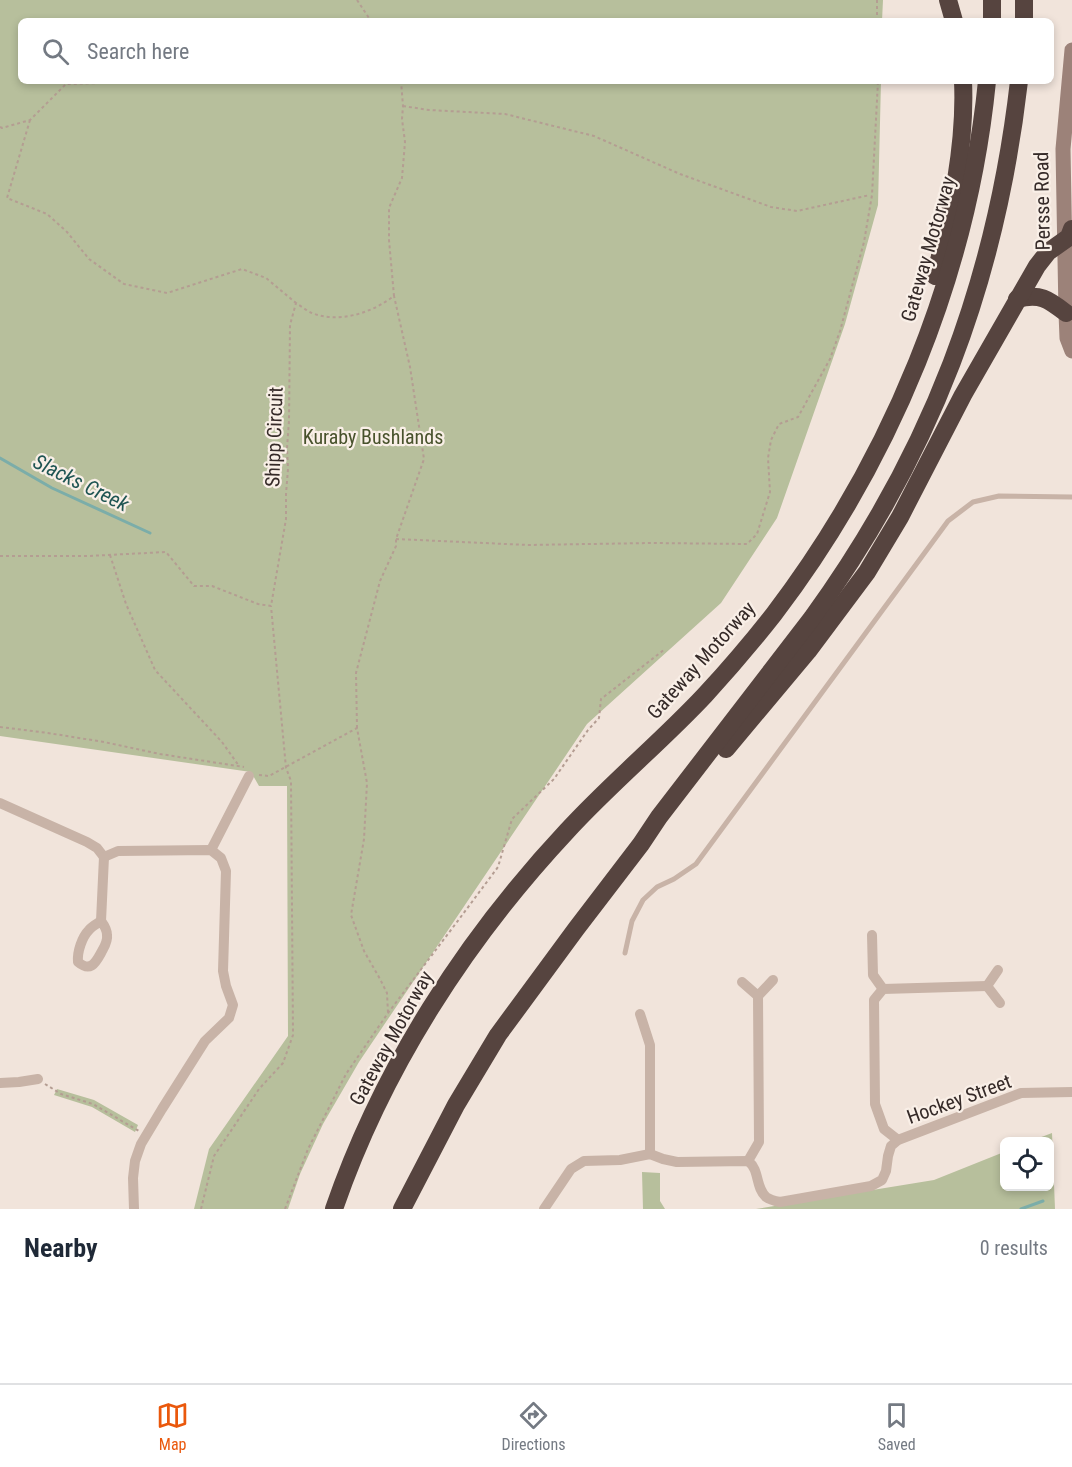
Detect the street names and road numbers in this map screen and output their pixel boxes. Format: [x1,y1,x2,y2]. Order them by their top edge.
street label: Persse Road [1029,151,1055,251]
street label: Gateway Motorway [896,174,960,324]
street label: Shipp Circuit [260,386,288,487]
street label: Gateway Motorway [642,596,760,724]
street label: Gateway Motorway [344,967,438,1109]
street label: Hockey Street [903,1069,1015,1129]

